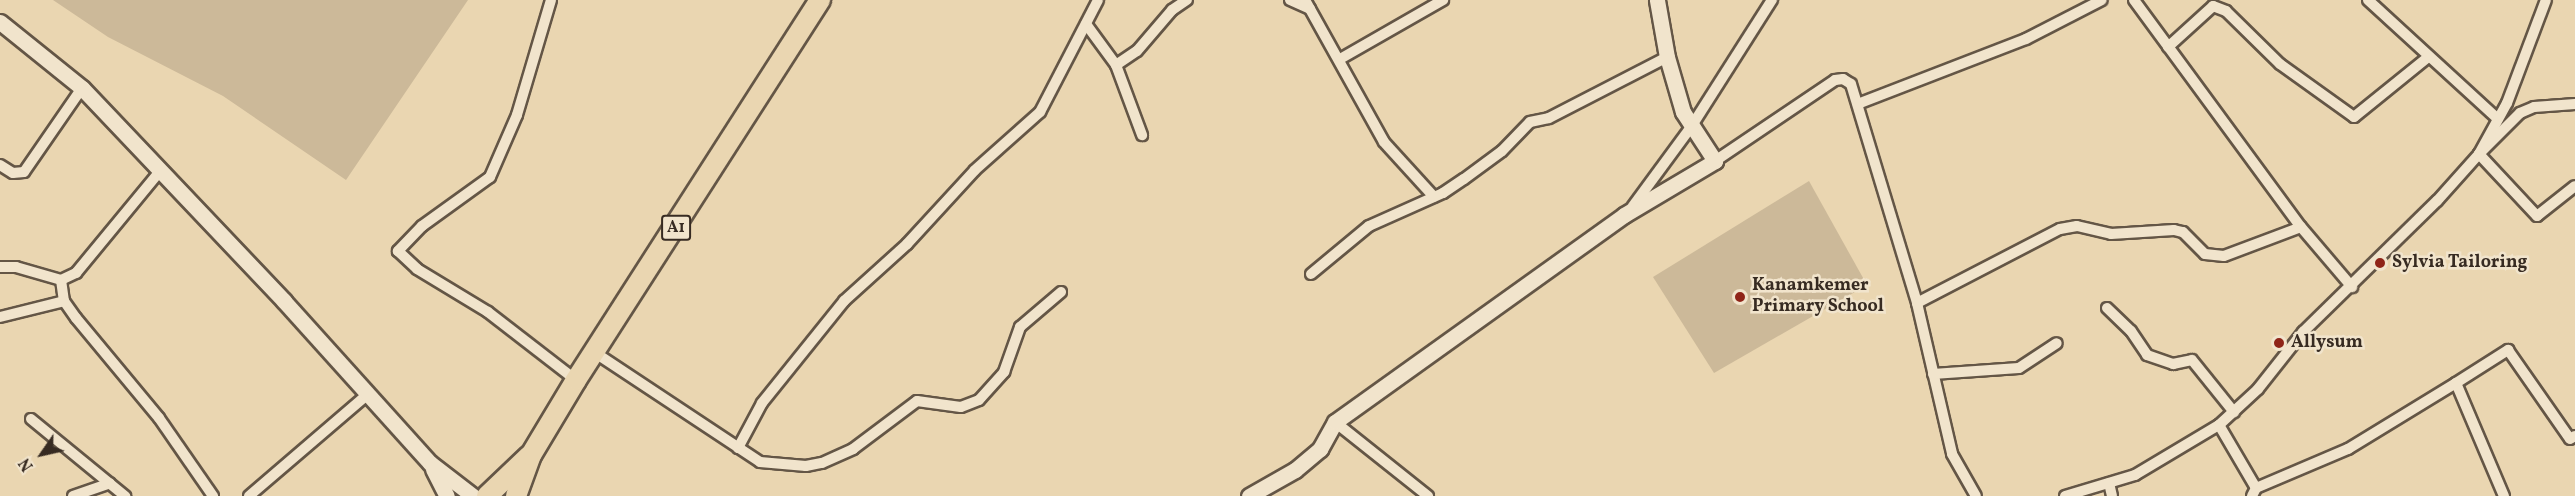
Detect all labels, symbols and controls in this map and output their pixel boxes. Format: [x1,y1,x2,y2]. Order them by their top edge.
road number: A1 [661,215,691,241]
place label: Sylvia Tailoring [2392,252,2528,274]
marker: Sylvia Tailoring [2373,256,2387,270]
place label: Kanamkemer Primary School [1752,276,1884,318]
marker: Kanamkemer Primary School [1733,290,1747,304]
place label: Allysum [2291,332,2363,354]
marker: Allysum [2272,336,2286,350]
north arrow [12,424,72,484]
text: N [15,453,39,475]

